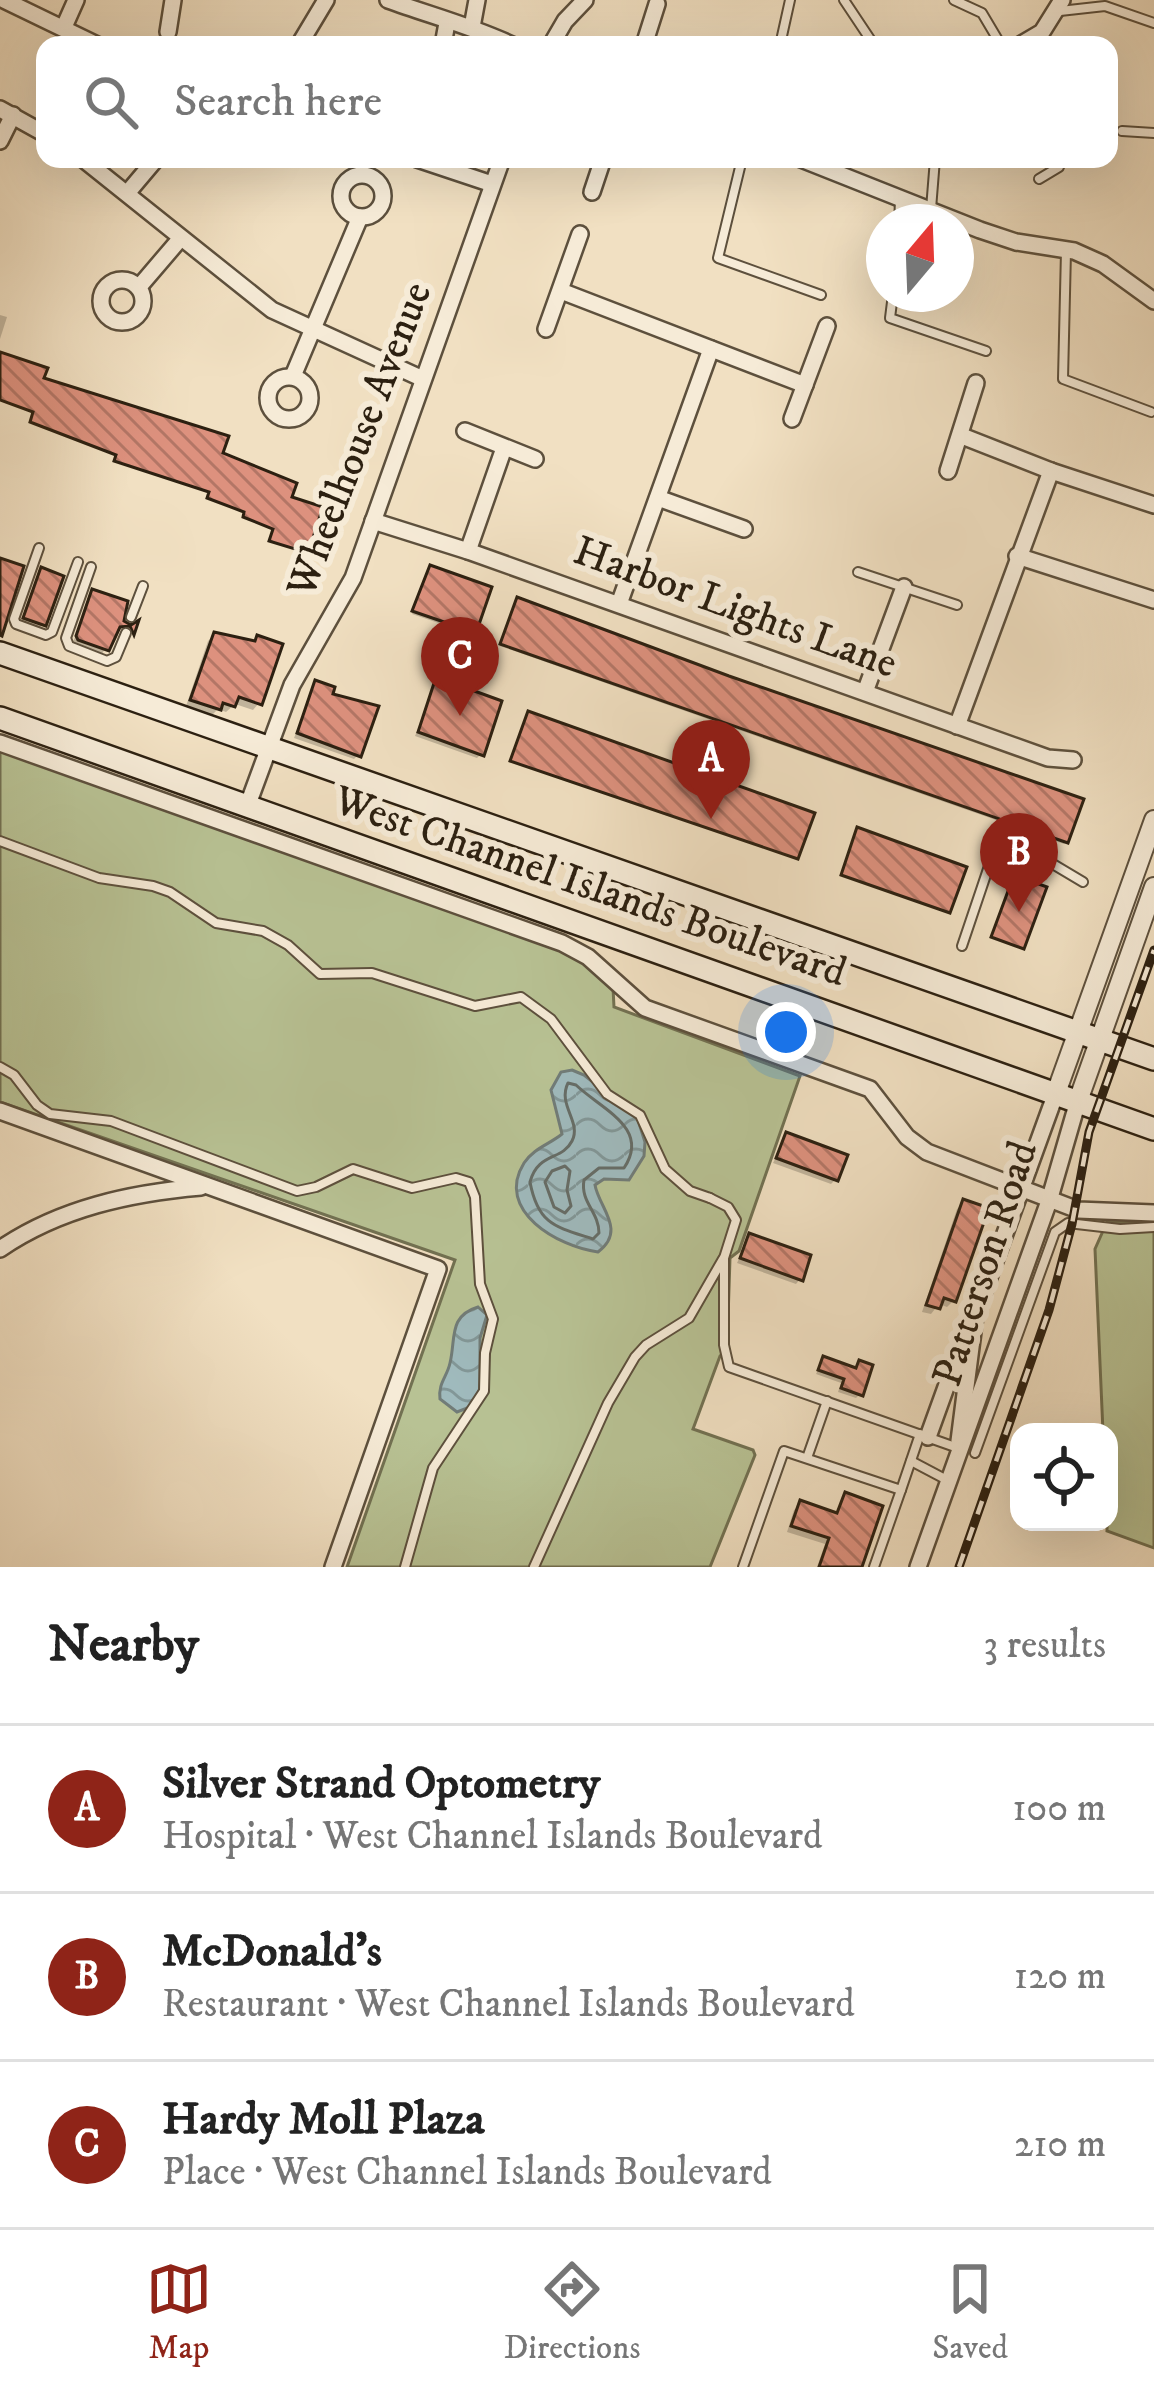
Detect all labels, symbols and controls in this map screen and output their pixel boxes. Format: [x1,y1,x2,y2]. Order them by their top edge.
search box [36,36,1118,168]
icon: search [78,69,144,135]
text: Search here [174,74,382,130]
north arrow [866,204,974,312]
street label: Wheelhouse Avenue [276,275,444,606]
street label: Harbor Lights Lane [566,525,904,691]
pin: C [421,617,499,716]
pin: A [672,720,750,819]
street label: West Channel Islands Boulevard [326,774,853,999]
pin: B [980,813,1058,912]
your location [756,1002,816,1062]
street label: Patterson Road [922,1135,1050,1393]
map controls [1010,1423,1118,1531]
button: locate [1010,1423,1118,1531]
text: Nearby [48,1613,199,1677]
text: 3 results [983,1621,1106,1670]
text: Silver Strand Optometry [162,1756,600,1812]
text: A [75,1784,99,1833]
text: 100 m [1012,1784,1106,1833]
text: Hospital · West Channel Islands Boulevard [162,1812,822,1861]
text: McDonald's [162,1924,382,1980]
text: B [75,1952,99,2001]
text: 120 m [1014,1952,1106,2001]
text: Restaurant · West Channel Islands Boulevard [162,1980,855,2029]
text: Hardy Moll Plaza [162,2092,485,2148]
text: C [74,2120,100,2169]
text: 210 m [1014,2120,1106,2169]
text: Place · West Channel Islands Boulevard [162,2148,772,2197]
tab: Map [146,2256,212,2369]
tab: Directions [504,2256,640,2369]
tab: Saved [932,2256,1008,2369]

